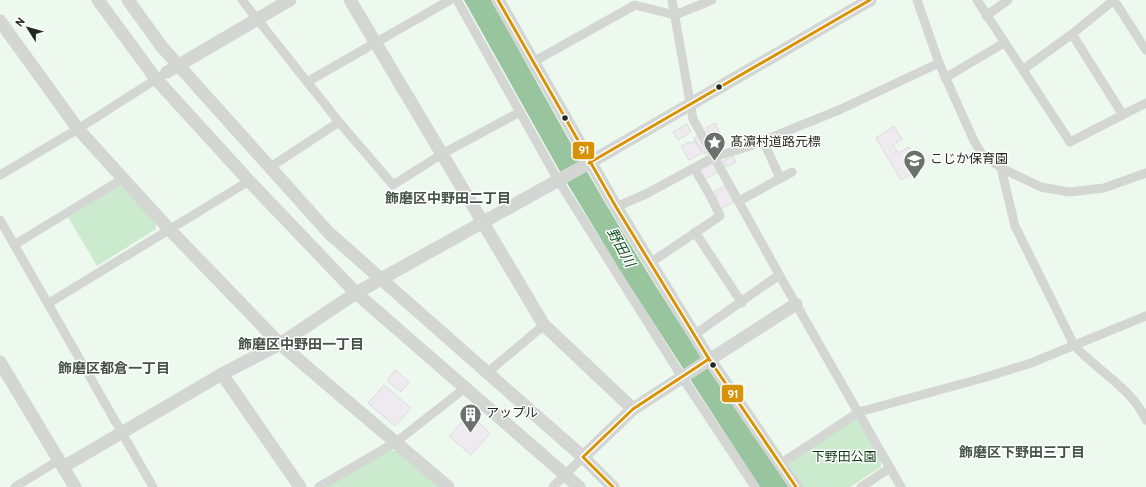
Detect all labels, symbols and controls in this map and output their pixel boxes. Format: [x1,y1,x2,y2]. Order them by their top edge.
north arrow [8,8,48,48]
text: N [13,15,29,30]
unlabelled marker [714,82,724,92]
unlabelled marker [560,113,570,123]
place icon: 髙濵村道路元標 [702,130,728,163]
place label: 髙濵村道路元標 [730,134,821,151]
line badge: 91 [572,141,595,160]
text: 91 [578,144,590,158]
school or university icon: こじか保育園 [901,147,927,180]
place label: こじか保育園 [930,152,1008,168]
district label: 飾磨区中野田二丁目 [385,191,511,208]
water label: 野田川 [602,226,639,272]
district label: 飾磨区中野田一丁目 [238,337,364,354]
unlabelled marker [708,360,718,370]
district label: 飾磨区都倉一丁目 [58,361,170,378]
line badge: 91 [721,384,744,403]
text: 91 [727,388,739,402]
building icon: アップル [457,401,483,434]
place label: アップル [486,406,538,422]
district label: 飾磨区下野田三丁目 [959,445,1085,462]
park label: 下野田公園 [811,450,877,466]

